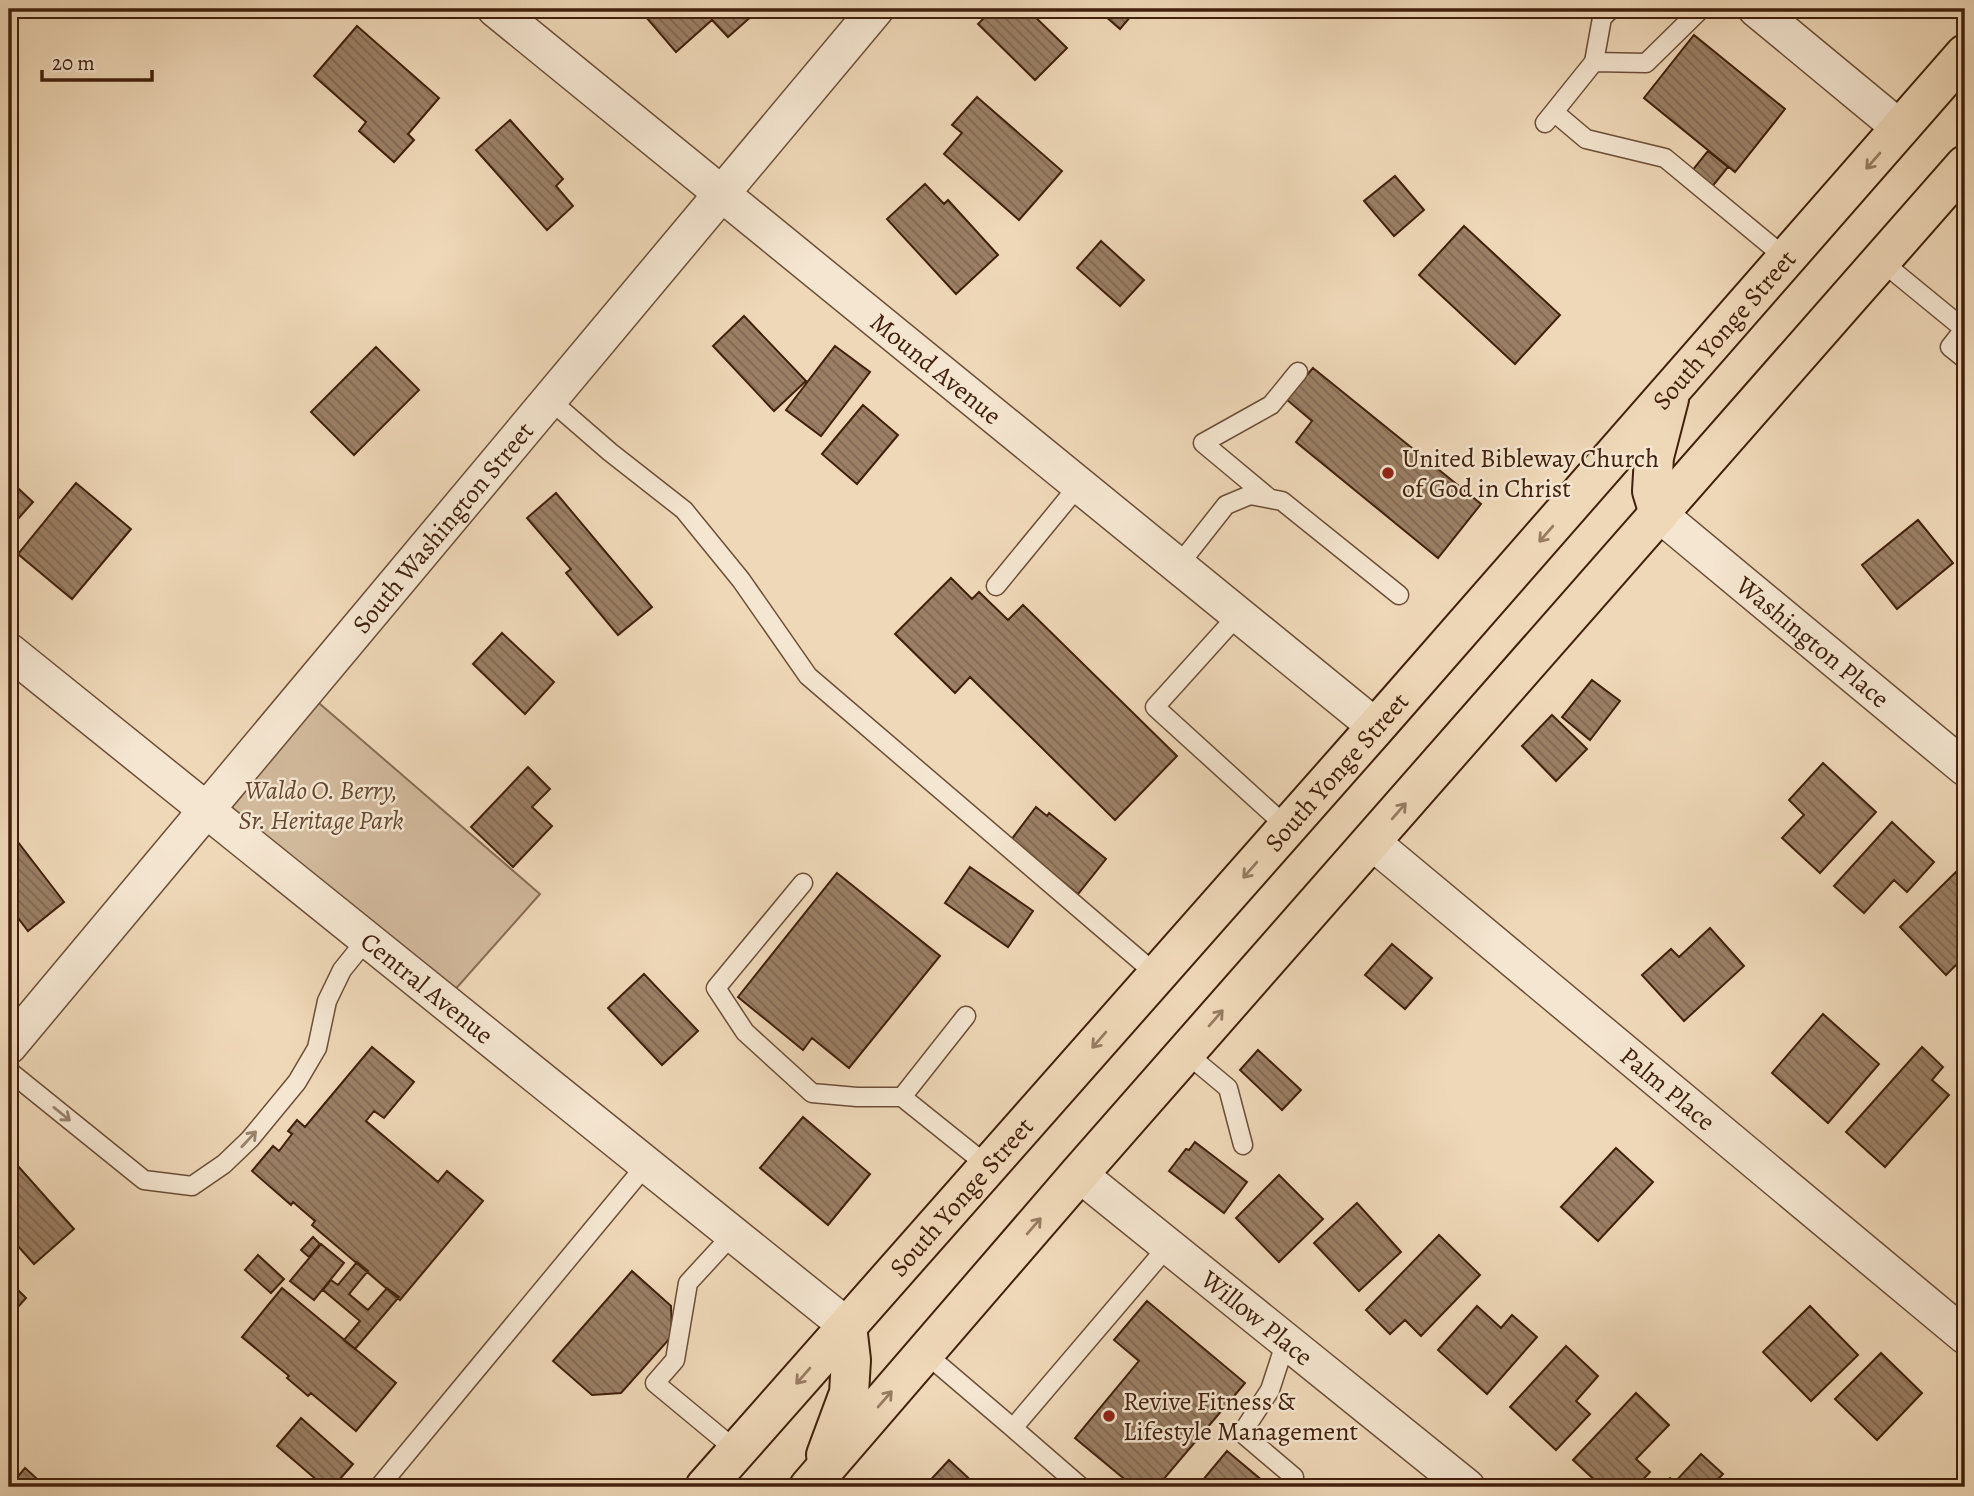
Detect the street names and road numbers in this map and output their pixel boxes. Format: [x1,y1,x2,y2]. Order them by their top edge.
street label: South Yonge Street [1645,242,1804,417]
street label: Mound Avenue [863,305,1009,433]
street label: South Washington Street [344,414,542,641]
street label: Washington Place [1728,568,1897,716]
street label: South Yonge Street [1257,685,1417,859]
street label: Central Avenue [353,924,501,1052]
street label: Palm Place [1612,1039,1723,1139]
street label: South Yonge Street [882,1110,1042,1284]
street label: Willow Place [1193,1262,1320,1374]

